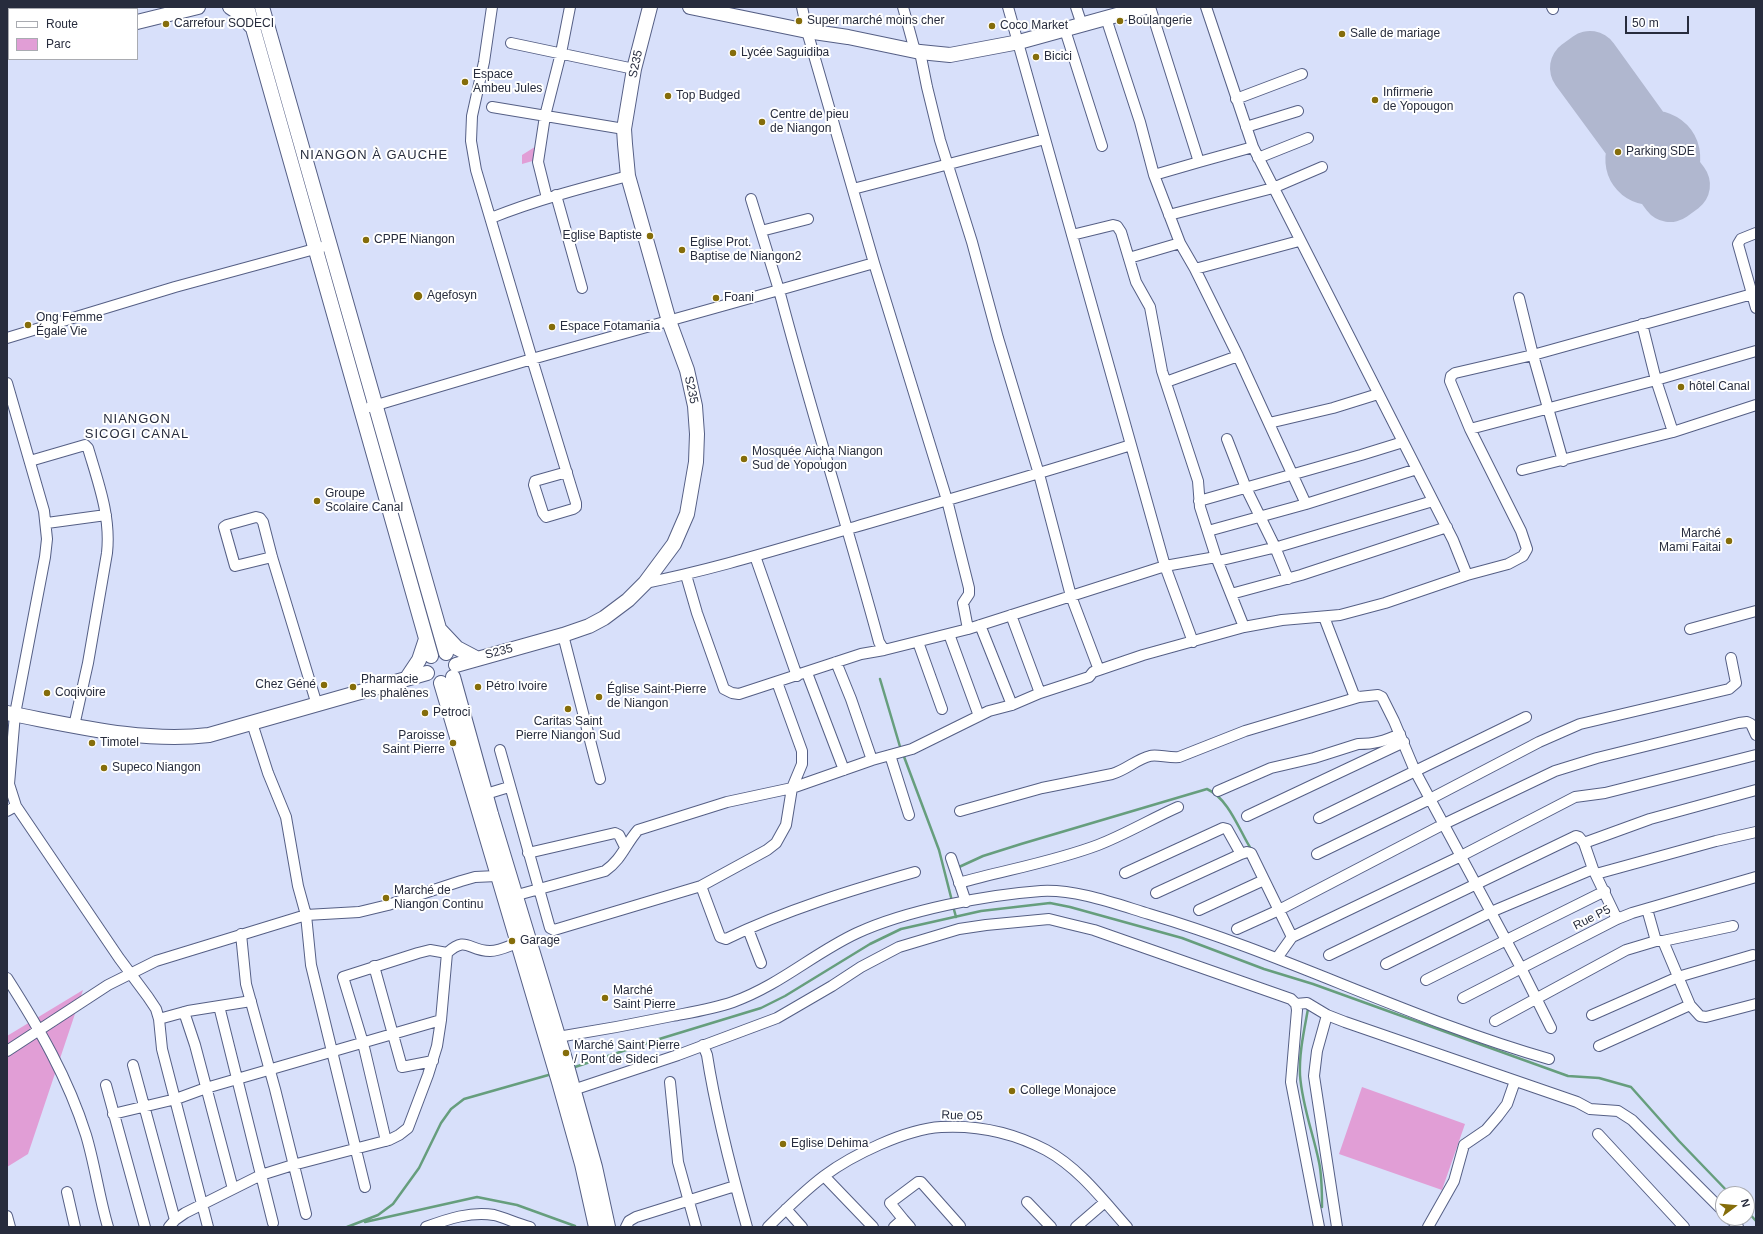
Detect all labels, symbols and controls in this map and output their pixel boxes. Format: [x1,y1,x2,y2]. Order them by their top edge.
legend [8,8,138,60]
scale bar [1627,8,1691,34]
place label: Super marché moins cher [807,14,944,28]
place label: Boulangerie [1128,14,1192,28]
marker: Super marché moins cher [794,16,804,26]
marker: Boulangerie [1115,16,1125,26]
text: 50 m [1632,16,1659,30]
text: Route [46,17,78,31]
place label: Carrefour SODECI [174,17,274,31]
marker: Carrefour SODECI [161,19,171,29]
place label: Coco Market [1000,19,1068,33]
marker: Coco Market [987,21,997,31]
place label: Salle de mariage [1350,27,1440,41]
marker: Salle de mariage [1337,29,1347,39]
text: Parc [46,37,71,51]
place label: Lycée Saguidiba [741,46,829,60]
marker: Lycée Saguidiba [728,48,738,58]
street label: S235 [626,49,646,79]
place label: Bicici [1044,50,1072,64]
marker: Bicici [1031,52,1041,62]
place label: Espace Ambeu Jules [473,68,542,96]
marker: Espace Ambeu Jules [460,77,470,87]
place label: Infirmerie de Yopougon [1383,86,1453,114]
place label: Top Budged [676,89,740,103]
marker: Top Budged [663,91,673,101]
marker: Infirmerie de Yopougon [1370,95,1380,105]
place label: Centre de pieu de Niangon [770,108,849,136]
marker: Centre de pieu de Niangon [757,117,767,127]
place label: Parking SDE [1626,145,1695,159]
district label: NIANGON À GAUCHE [300,147,448,163]
marker: Parking SDE [1613,147,1623,157]
place label: Eglise Baptiste [563,229,642,243]
marker: Eglise Baptiste [645,231,655,241]
place label: CPPE Niangon [374,233,455,247]
marker: CPPE Niangon [361,235,371,245]
place label: Eglise Prot. Baptise de Niangon2 [690,236,801,264]
marker: Eglise Prot. Baptise de Niangon2 [677,245,687,255]
place label: Agefosyn [427,289,477,303]
marker: Agefosyn [412,290,424,302]
place label: Foani [724,291,754,305]
marker: Foani [711,293,721,303]
place label: Ong Femme Égale Vie [36,311,103,339]
marker: Ong Femme Égale Vie [23,320,33,330]
place label: Espace Fotamania [560,320,660,334]
marker: Espace Fotamania [547,322,557,332]
street label: S235 [681,375,701,405]
place label: hôtel Canal [1689,380,1750,394]
marker: hôtel Canal [1676,382,1686,392]
district label: NIANGON SICOGI CANAL [85,411,189,442]
place label: Mosquée Aicha Niangon Sud de Yopougon [752,445,883,473]
marker: Mosquée Aicha Niangon Sud de Yopougon [739,454,749,464]
place label: Groupe Scolaire Canal [325,487,403,515]
marker: Groupe Scolaire Canal [312,496,322,506]
place label: Marché Mami Faitai [1659,527,1721,555]
marker: Marché Mami Faitai [1724,536,1734,546]
street label: S235 [484,641,514,663]
place label: Pharmacie les phalènes [361,673,428,701]
place label: Chez Géné [255,678,316,692]
marker: Chez Géné [319,680,329,690]
place label: Pétro Ivoire [486,680,547,694]
marker: Pharmacie les phalènes [348,682,358,692]
marker: Pétro Ivoire [473,682,483,692]
place label: Église Saint-Pierre de Niangon [607,683,706,711]
place label: Coqivoire [55,686,106,700]
marker: Coqivoire [42,688,52,698]
marker: Église Saint-Pierre de Niangon [594,692,604,702]
marker: Caritas Saint Pierre Niangon Sud [563,704,573,714]
place label: Petroci [433,706,470,720]
marker: Petroci [420,708,430,718]
place label: Caritas Saint Pierre Niangon Sud [516,715,620,743]
place label: Paroisse Saint Pierre [382,729,445,757]
place label: Timotel [100,736,139,750]
marker: Timotel [87,738,97,748]
marker: Paroisse Saint Pierre [448,738,458,748]
place label: Supeco Niangon [112,761,201,775]
marker: Supeco Niangon [99,763,109,773]
place label: Marché de Niangon Continu [394,884,483,912]
marker: Marché de Niangon Continu [381,893,391,903]
street label: Rue P5 [1571,902,1613,934]
place label: Garage [520,934,560,948]
marker: Garage [507,936,517,946]
place label: Marché Saint Pierre [613,984,676,1012]
marker: Marché Saint Pierre [600,993,610,1003]
place label: Marché Saint Pierre / Pont de Sideci [574,1039,680,1067]
marker: Marché Saint Pierre / Pont de Sideci [561,1048,571,1058]
place label: College Monajoce [1020,1084,1116,1098]
marker: College Monajoce [1007,1086,1017,1096]
street label: Rue O5 [941,1108,983,1124]
place label: Eglise Dehima [791,1137,868,1151]
marker: Eglise Dehima [778,1139,788,1149]
north arrow [1715,1186,1755,1226]
text: N [1739,1197,1752,1208]

